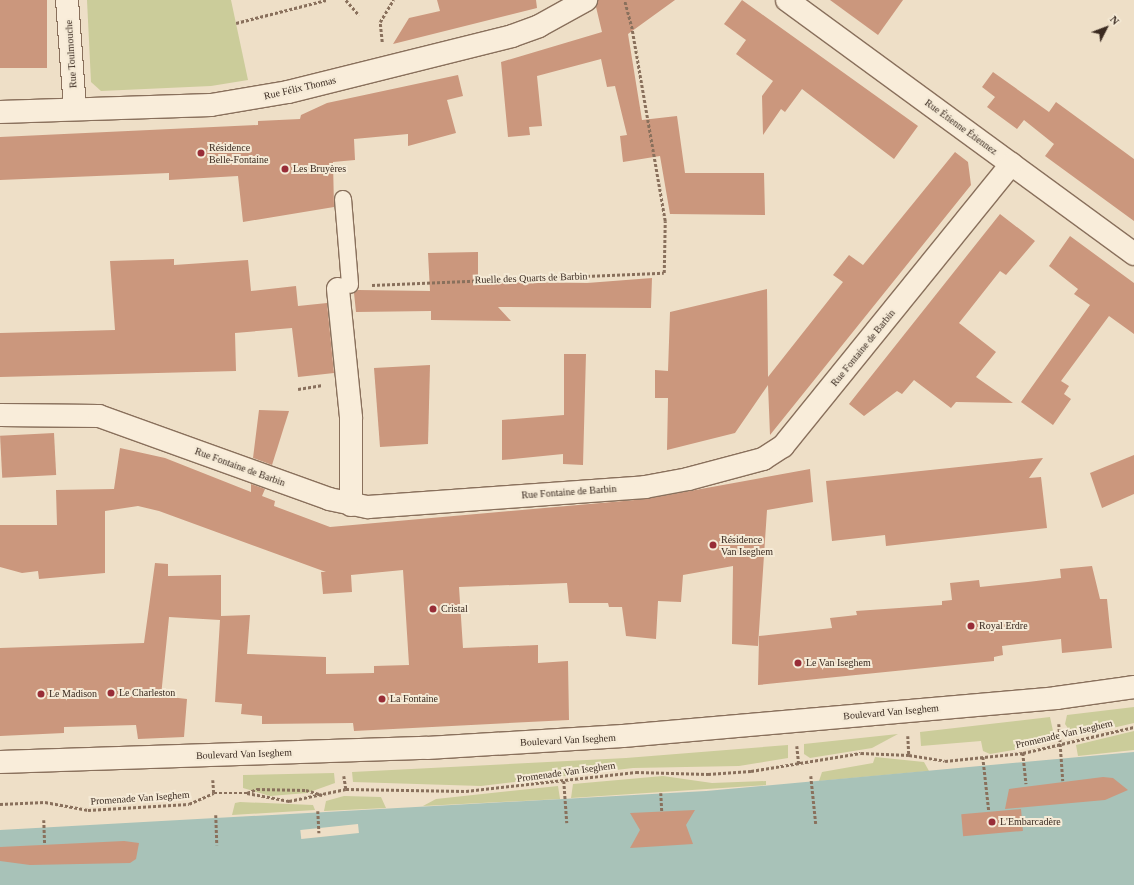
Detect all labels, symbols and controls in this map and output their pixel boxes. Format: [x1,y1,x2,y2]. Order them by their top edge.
north arrow [1086,8,1126,48]
text: N [1108,13,1122,27]
street label: Rue Toulmouche [63,19,79,89]
street label: Rue Félix Thomas [263,74,337,102]
street label: Rue Étienne Étiennez [922,97,1000,157]
place label: Résidence Belle-Fontaine [209,141,268,164]
marker: Résidence Belle-Fontaine [196,148,206,158]
place label: Les Bruyères [293,163,346,175]
marker: Les Bruyères [280,164,290,174]
street label: Ruelle des Quarts de Barbin [474,270,588,286]
street label: Rue Fontaine de Barbin [828,307,898,389]
street label: Rue Fontaine de Barbin [193,445,287,489]
street label: Rue Fontaine de Barbin [521,483,617,501]
place label: Résidence Van Iseghem [721,533,773,556]
marker: Résidence Van Iseghem [708,540,718,550]
place label: Cristal [441,603,468,615]
marker: Cristal [428,604,438,614]
place label: Royal Erdre [979,620,1028,632]
marker: Royal Erdre [966,621,976,631]
place label: Le Van Iseghem [806,657,871,669]
marker: Le Van Iseghem [793,658,803,668]
place label: Le Charleston [119,687,175,699]
place label: Le Madison [49,688,97,700]
marker: Le Charleston [106,688,116,698]
marker: Le Madison [36,689,46,699]
place label: La Fontaine [390,693,438,705]
marker: La Fontaine [377,694,387,704]
street label: Boulevard Van Iseghem [843,702,939,722]
street label: Promenade Van Iseghem [1014,717,1114,751]
street label: Boulevard Van Iseghem [520,731,616,749]
street label: Boulevard Van Iseghem [196,746,292,762]
street label: Promenade Van Iseghem [516,759,616,785]
street label: Promenade Van Iseghem [90,789,190,807]
place label: L'Embarcadère [1000,816,1061,828]
marker: L'Embarcadère [987,817,997,827]

